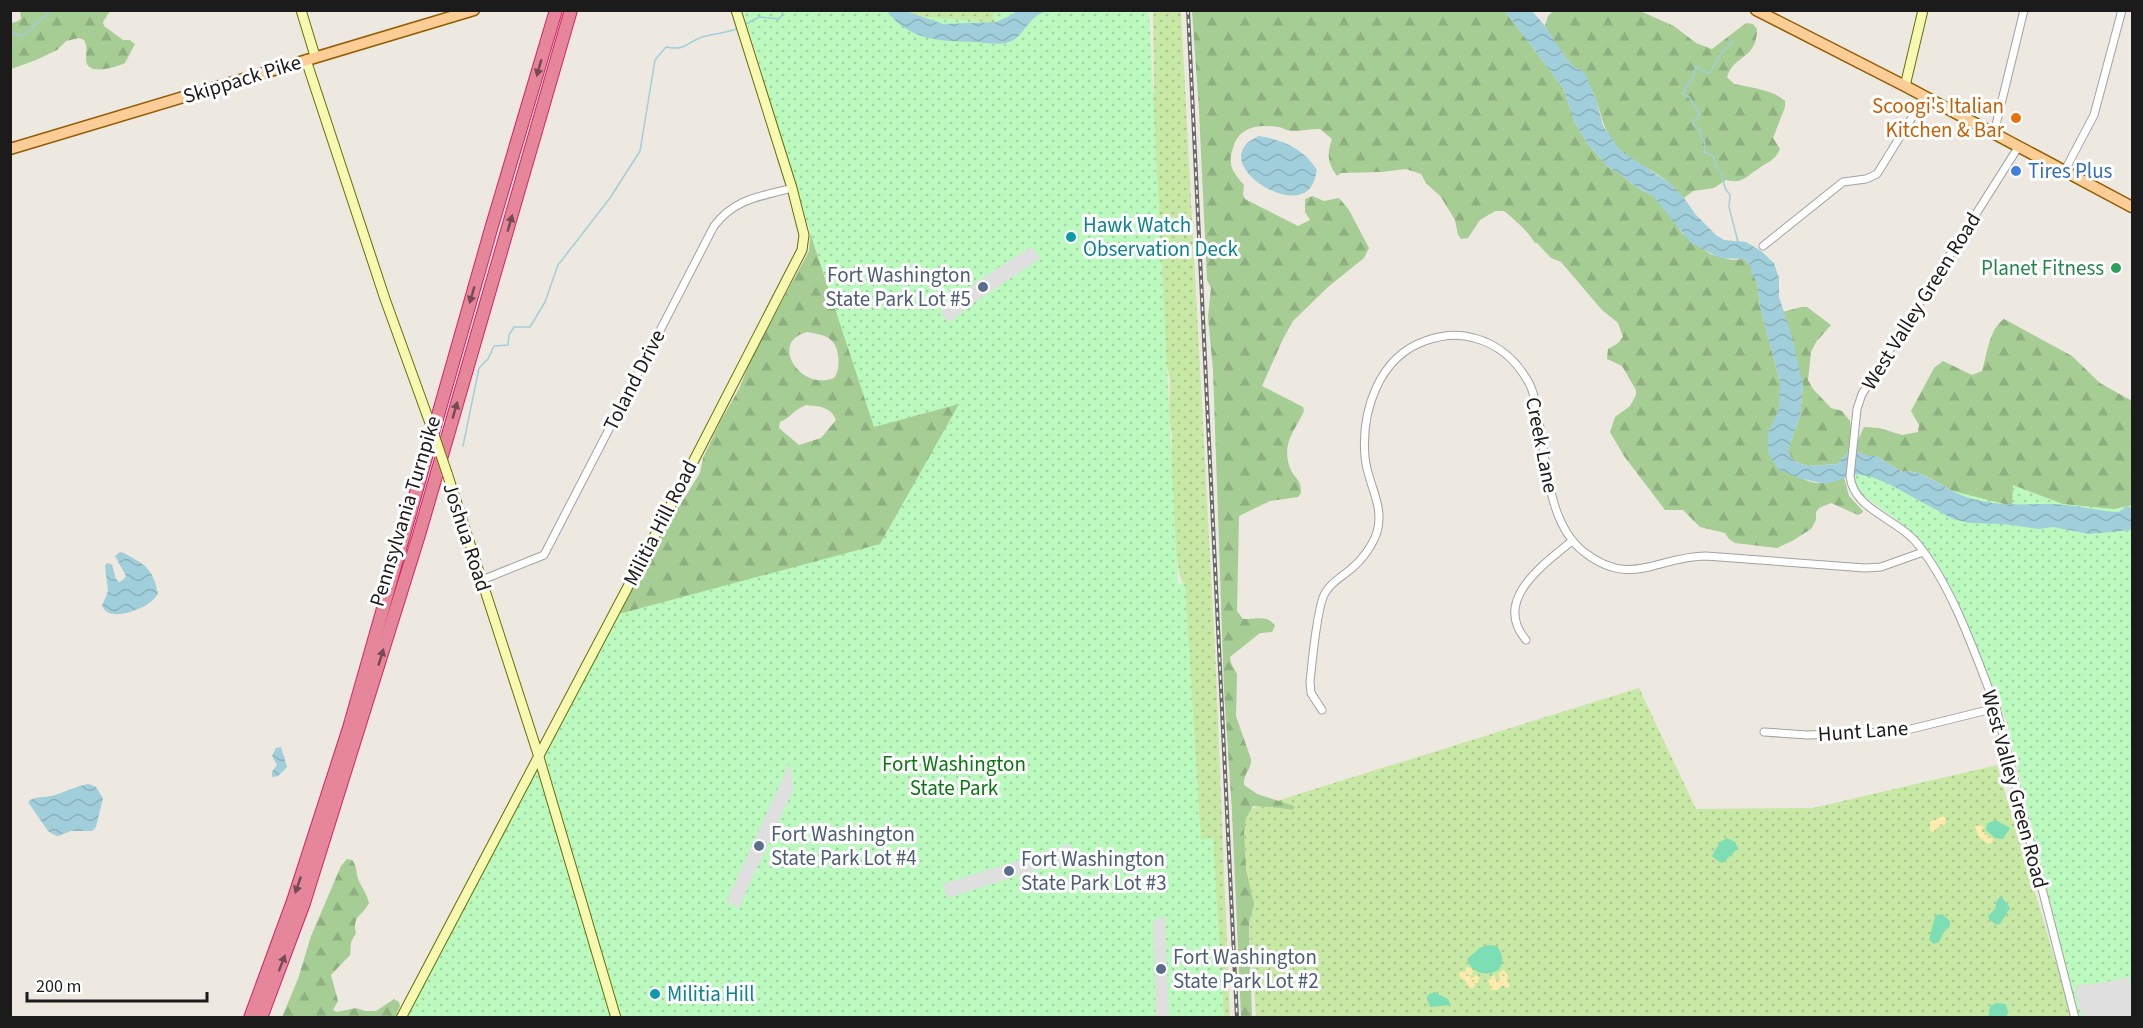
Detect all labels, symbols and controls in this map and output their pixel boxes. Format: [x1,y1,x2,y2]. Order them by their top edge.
street label: Skippack Pike [179,47,305,111]
one-way arrow [534,59,543,77]
place label: Scoogi's Italian Kitchen & Bar [1872,91,2005,145]
marker: Scoogi's Italian Kitchen & Bar [2009,111,2023,125]
place label: Tires Plus [2028,156,2113,186]
marker: Tires Plus [2009,164,2023,178]
street label: West Valley Green Road [1854,206,1988,396]
place label: Hawk Watch Observation Deck [1083,210,1238,264]
one-way arrow [505,214,515,232]
marker: Hawk Watch Observation Deck [1064,230,1078,244]
place label: Planet Fitness [1981,253,2104,283]
place label: Fort Washington State Park Lot #5 [825,260,971,314]
marker: Planet Fitness [2109,261,2123,275]
marker: Fort Washington State Park Lot #5 [976,280,990,294]
one-way arrow [467,286,477,304]
street label: Toland Drive [596,324,672,436]
street label: Creek Lane [1518,394,1566,496]
one-way arrow [451,401,460,419]
street label: Pennsylvania Turnpike [362,412,448,610]
street label: Militia Hill Road [616,455,704,591]
street label: Joshua Road [435,479,499,595]
one-way arrow [377,648,386,666]
street label: West Valley Green Road [1974,686,2056,892]
street label: Hunt Lane [1817,713,1909,749]
park label: Fort Washington State Park [882,749,1026,803]
place label: Fort Washington State Park Lot #4 [771,819,917,873]
marker: Fort Washington State Park Lot #4 [752,839,766,853]
place label: Fort Washington State Park Lot #3 [1021,844,1167,898]
marker: Fort Washington State Park Lot #3 [1002,864,1016,878]
one-way arrow [293,876,303,894]
place label: Fort Washington State Park Lot #2 [1173,942,1319,996]
one-way arrow [278,954,287,972]
marker: Fort Washington State Park Lot #2 [1154,962,1168,976]
scale bar [27,965,207,1003]
text: 200 m [36,974,81,999]
place label: Militia Hill [667,979,755,1009]
marker: Militia Hill [648,987,662,1001]

